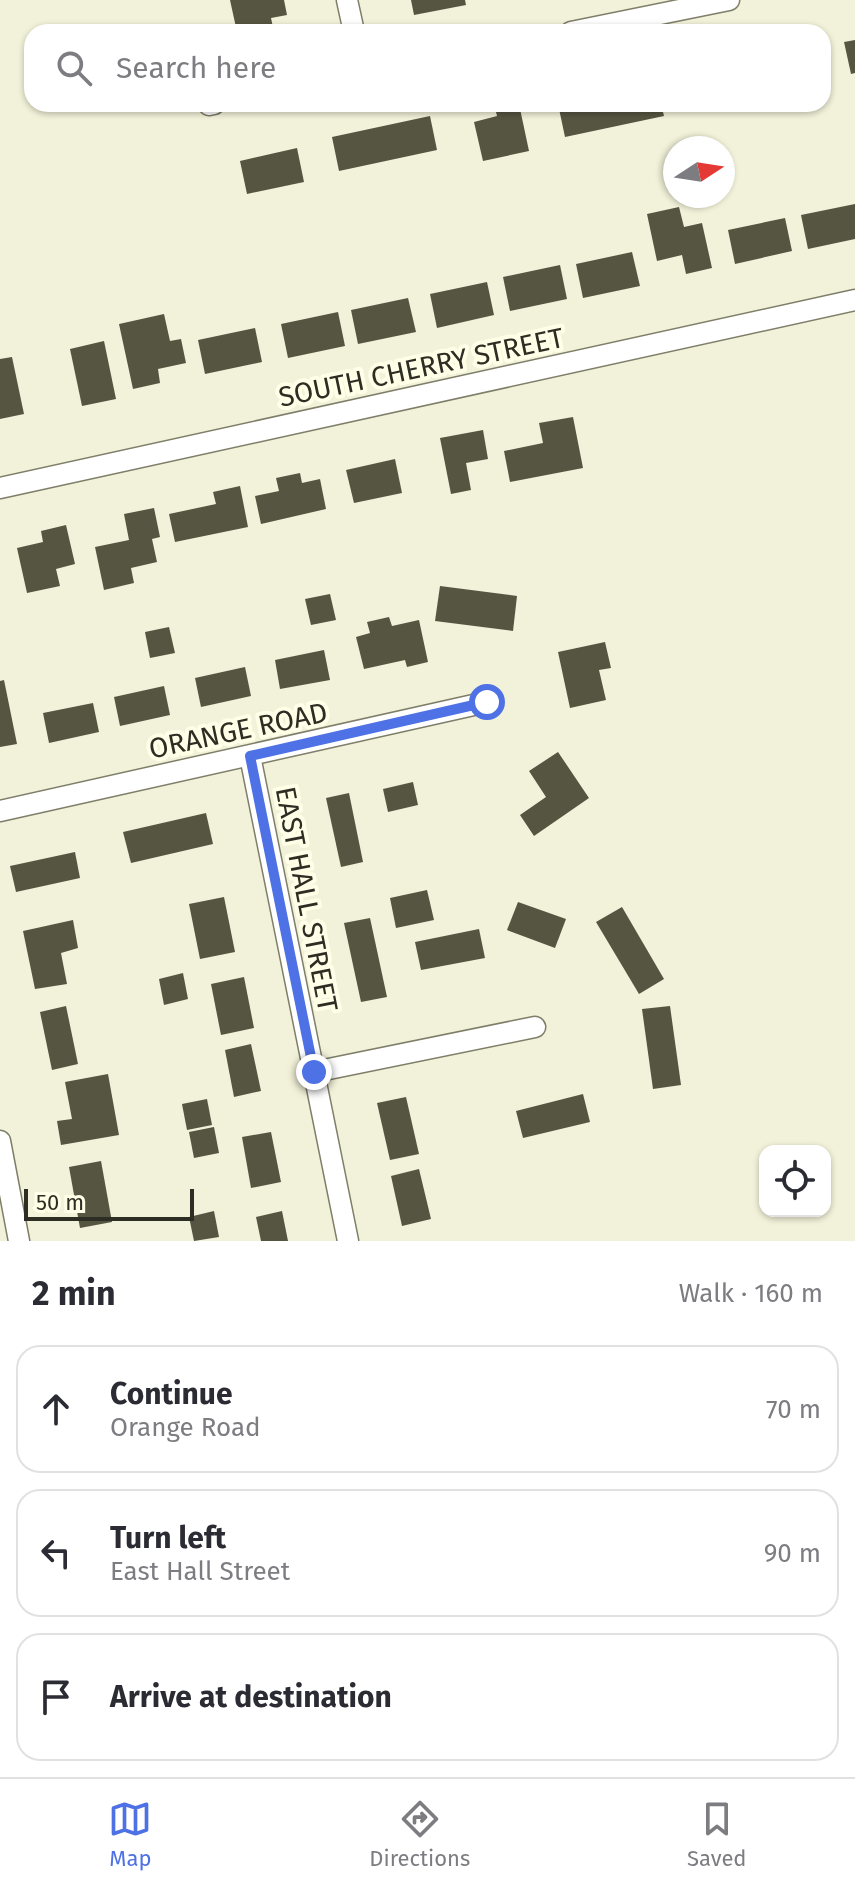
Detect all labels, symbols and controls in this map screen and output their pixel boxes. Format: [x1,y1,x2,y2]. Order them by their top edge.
search box [24,24,831,112]
icon: search [52,46,96,90]
text: Search here [116,50,276,86]
north arrow [663,136,735,208]
street label: SOUTH CHERRY STREET [276,321,567,414]
route start [469,684,505,720]
street label: ORANGE ROAD [146,695,330,765]
street label: EAST HALL STREET [269,784,345,1015]
route end [296,1054,332,1090]
map controls [759,1145,831,1217]
button: locate [759,1145,831,1217]
scale bar [24,1185,194,1221]
text: 50 m [36,1189,84,1216]
text: 2 min [32,1273,116,1314]
text: Walk · 160 m [679,1278,823,1309]
text: Continue [110,1376,233,1412]
icon: ahead [34,1387,78,1431]
text: 70 m [766,1394,821,1425]
text: Orange Road [110,1412,261,1443]
text: Turn left [110,1520,226,1556]
icon: left [34,1531,78,1575]
text: 90 m [764,1538,821,1569]
text: East Hall Street [110,1556,290,1587]
icon: arrive [34,1675,78,1719]
text: Arrive at destination [110,1679,392,1715]
tab: Map [108,1797,152,1872]
tab: Directions [369,1797,470,1872]
tab: Saved [687,1797,747,1872]

